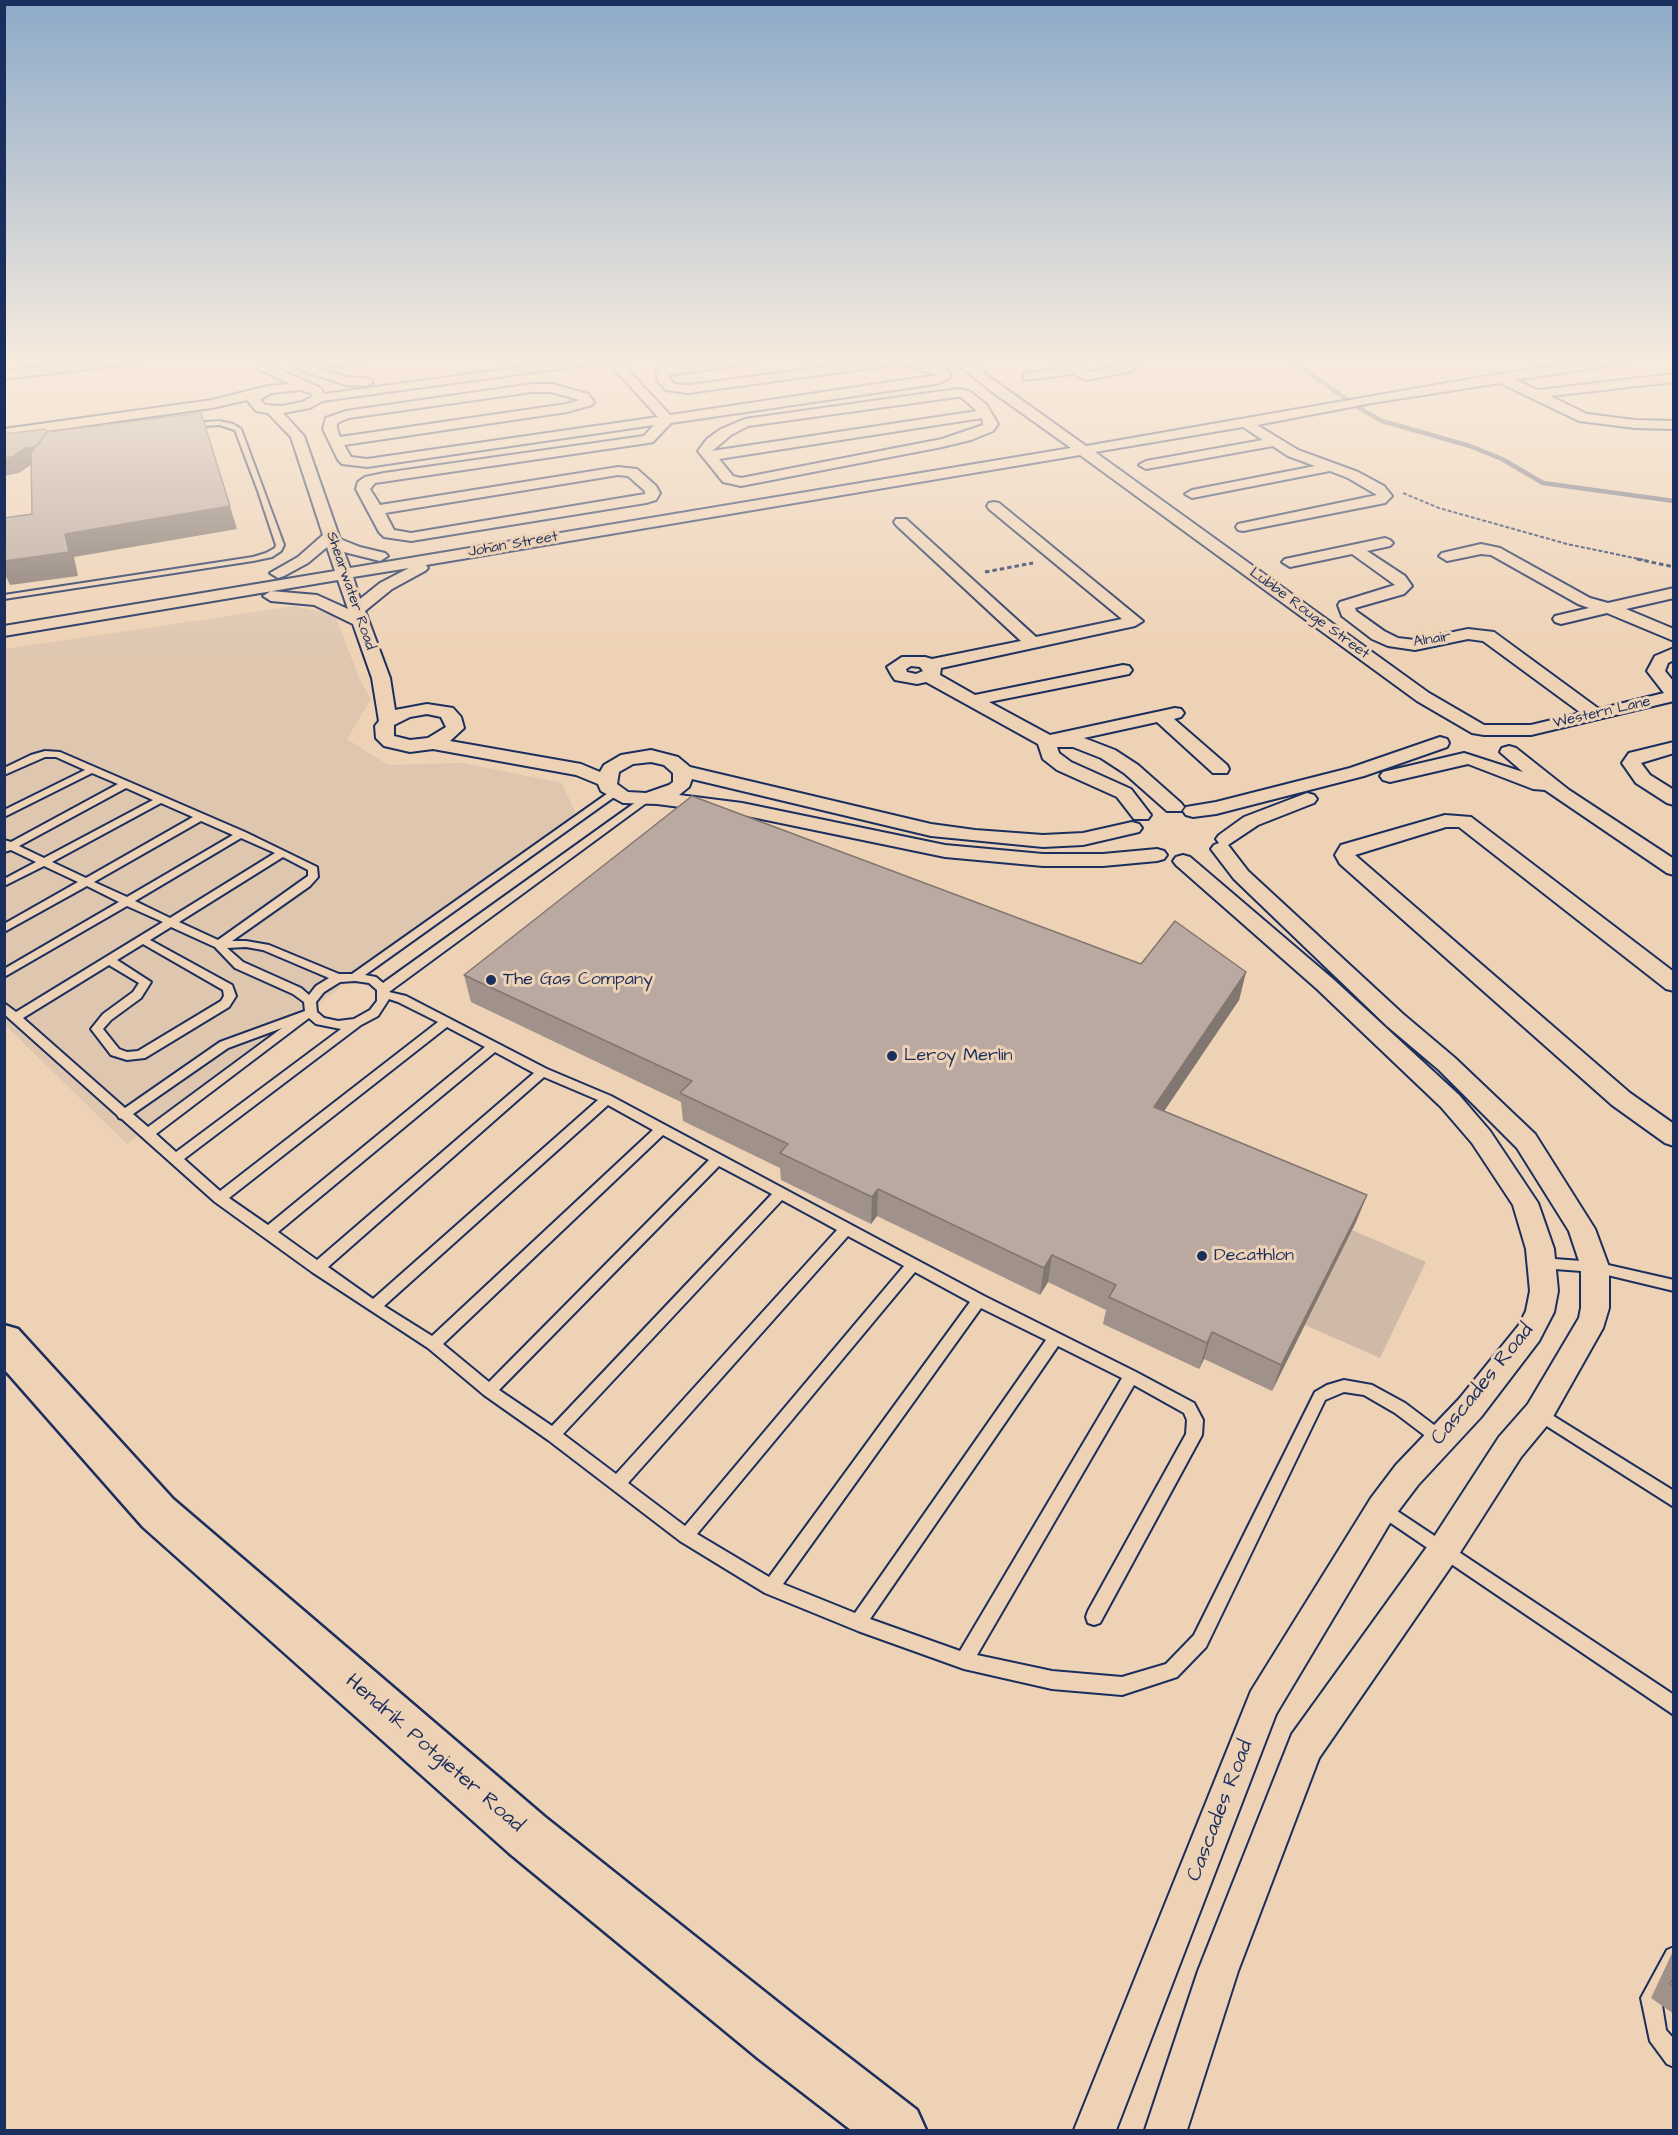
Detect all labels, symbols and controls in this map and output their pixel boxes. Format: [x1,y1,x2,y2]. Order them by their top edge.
street label: Johan Street [467,528,559,562]
street label: Shearwater Road [321,530,379,652]
street label: Lubbe Rouge Street [1246,564,1372,664]
street label: Alnair [1412,628,1452,652]
street label: Western Lane [1552,693,1652,733]
place label: The Gas Company [503,969,653,991]
marker: The Gas Company [484,973,498,987]
place label: Leroy Merlin [904,1045,1012,1067]
marker: Leroy Merlin [885,1049,899,1063]
place label: Decathlon [1214,1245,1294,1267]
marker: Decathlon [1195,1249,1209,1263]
street label: Cascades Road [1426,1319,1540,1451]
street label: Hendrik Potgieter Road [339,1670,529,1838]
street label: Cascades Road [1182,1737,1260,1885]

